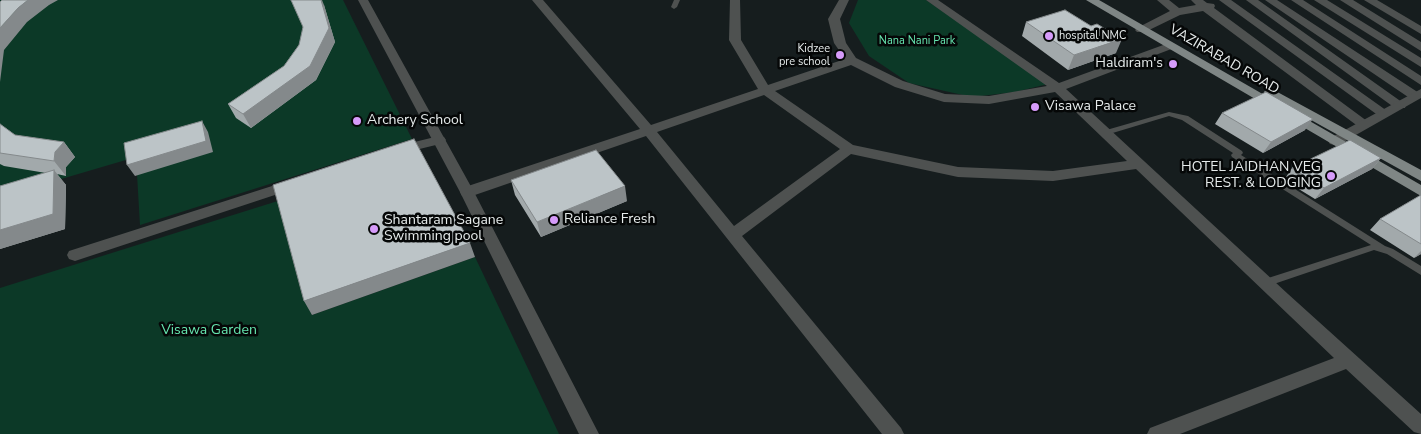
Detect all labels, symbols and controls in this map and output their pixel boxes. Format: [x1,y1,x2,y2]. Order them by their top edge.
street label: VAZIRABAD ROAD [1166,22,1282,98]
place label: hospital NMC [1059,29,1126,43]
marker: hospital NMC [1043,30,1055,42]
park label: Nana Nani Park [879,34,955,48]
place label: Kidzee pre school [779,42,830,68]
marker: Kidzee pre school [834,49,846,61]
place label: Haldiram's [1095,56,1163,72]
marker: Haldiram's [1167,58,1179,70]
place label: Visawa Palace [1045,99,1136,115]
marker: Visawa Palace [1029,101,1041,113]
place label: Archery School [367,113,463,129]
marker: Archery School [351,115,363,127]
place label: HOTEL JAIDHAN VEG REST. & LODGING [1181,160,1321,192]
marker: HOTEL JAIDHAN VEG REST. & LODGING [1325,170,1337,182]
place label: Reliance Fresh [564,212,655,228]
place label: Shantaram Sagane Swimming pool [384,213,503,246]
marker: Reliance Fresh [548,214,560,226]
marker: Shantaram Sagane Swimming pool [368,223,380,235]
park label: Visawa Garden [161,323,257,339]

